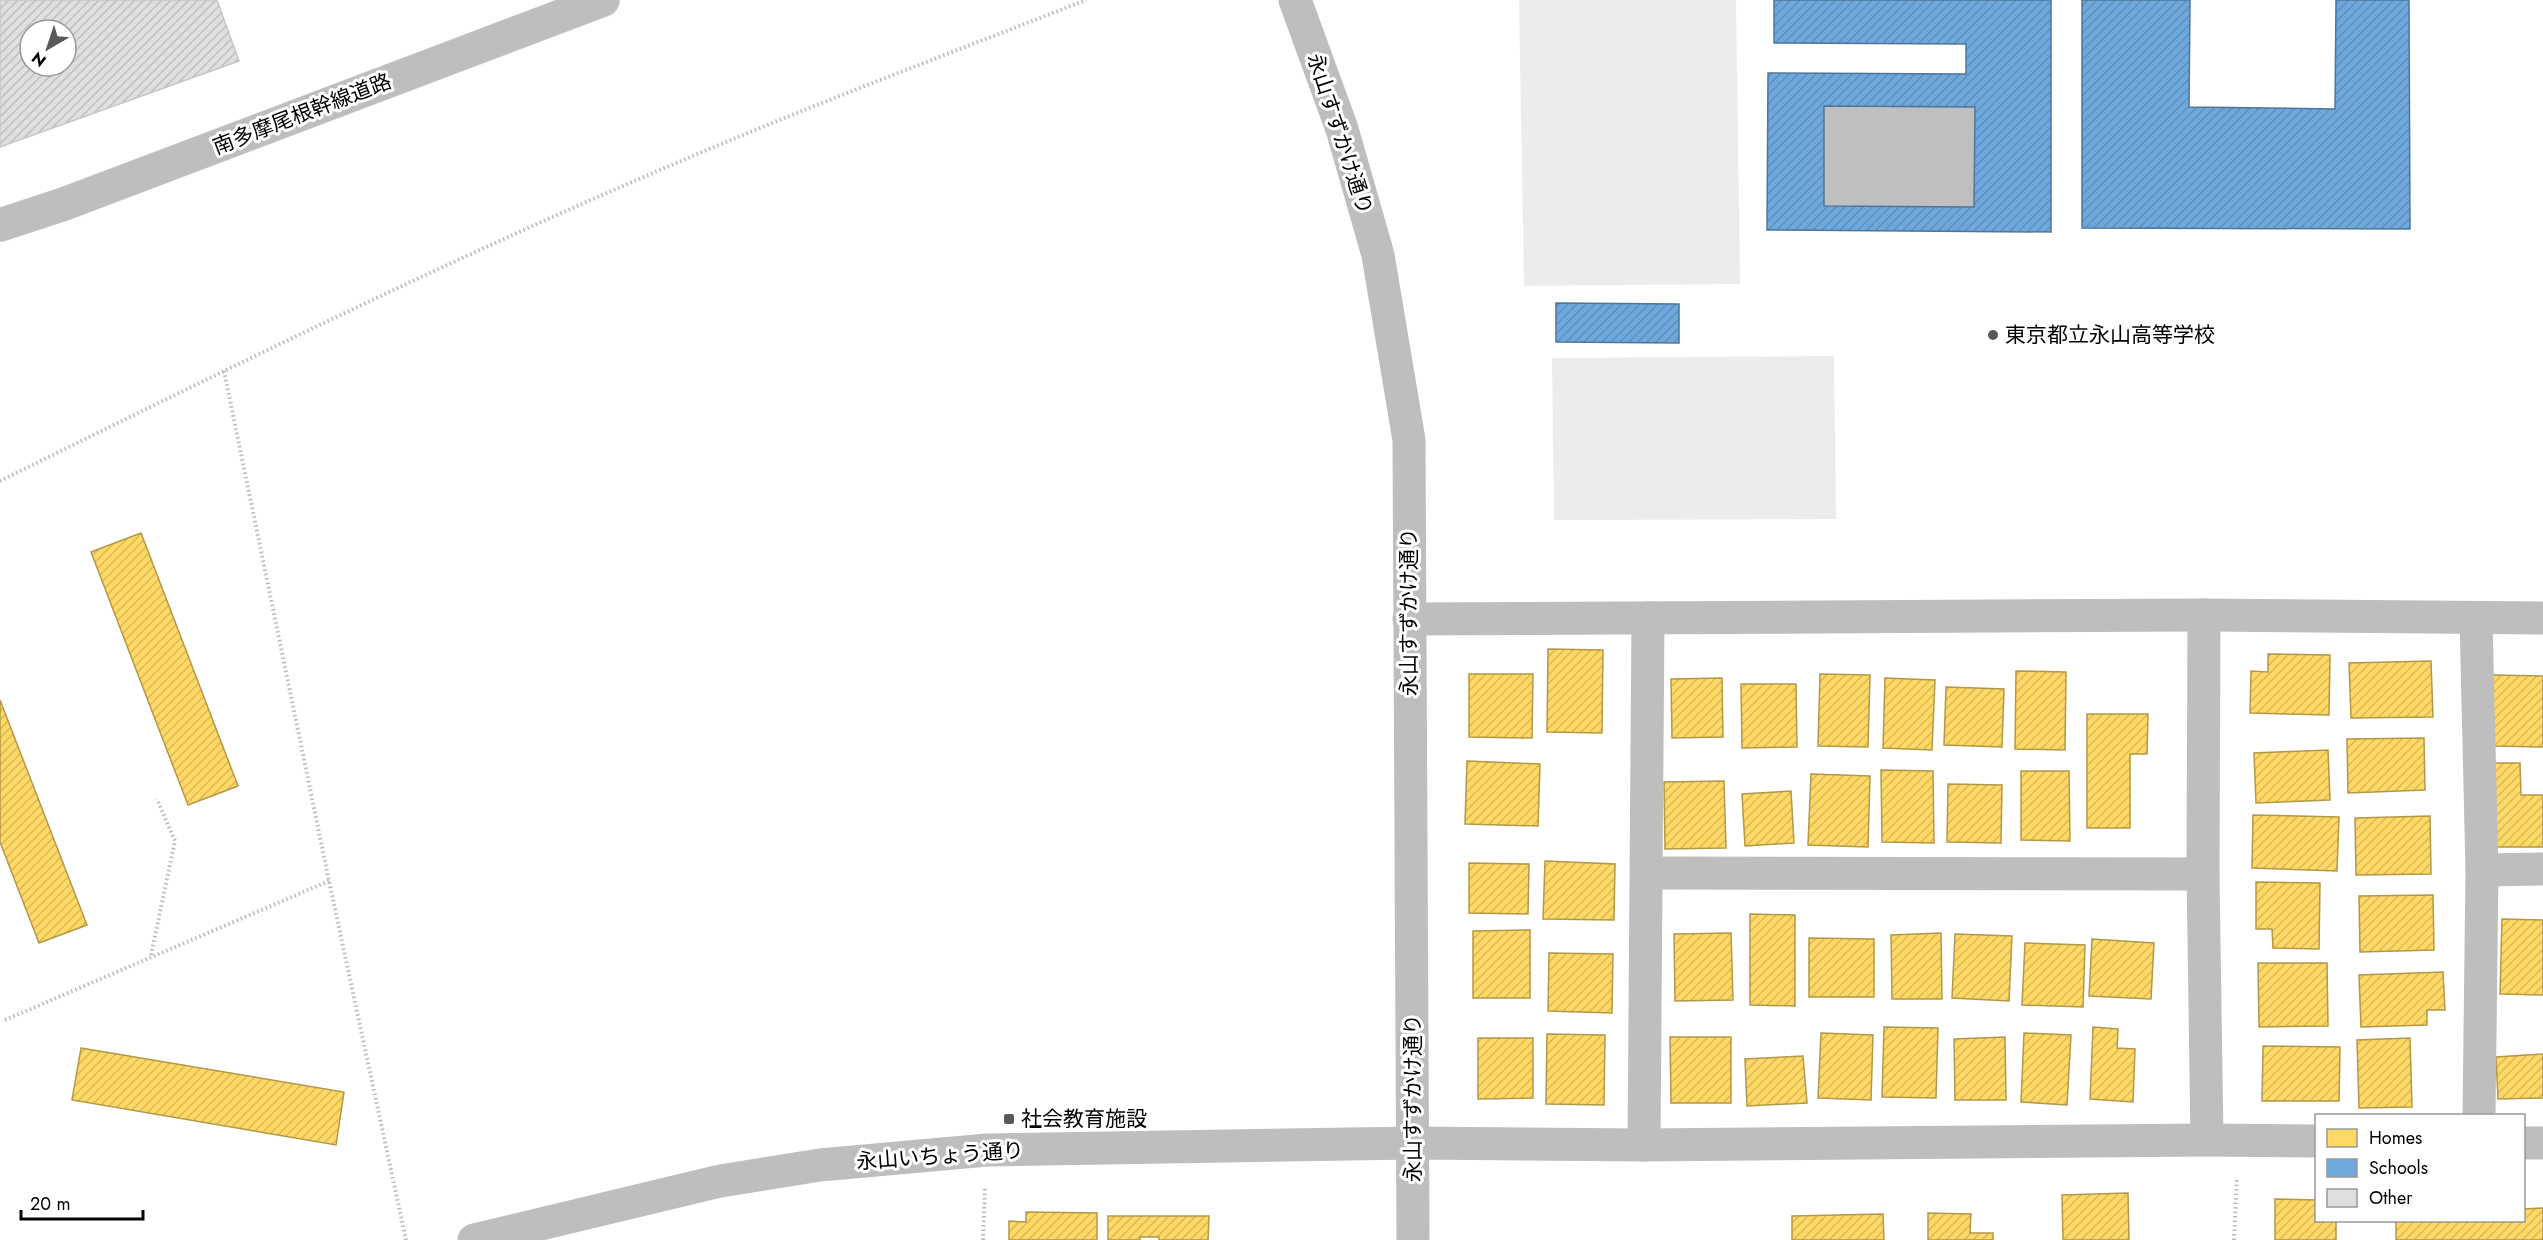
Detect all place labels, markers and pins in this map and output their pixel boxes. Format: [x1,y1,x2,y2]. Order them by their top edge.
place label: 東京都立永山高等学校 [2005,320,2215,350]
marker: 東京都立永山高等学校 [1986,328,2000,342]
place label: 社会教育施設 [1021,1104,1147,1134]
marker: 社会教育施設 [1002,1112,1016,1126]

